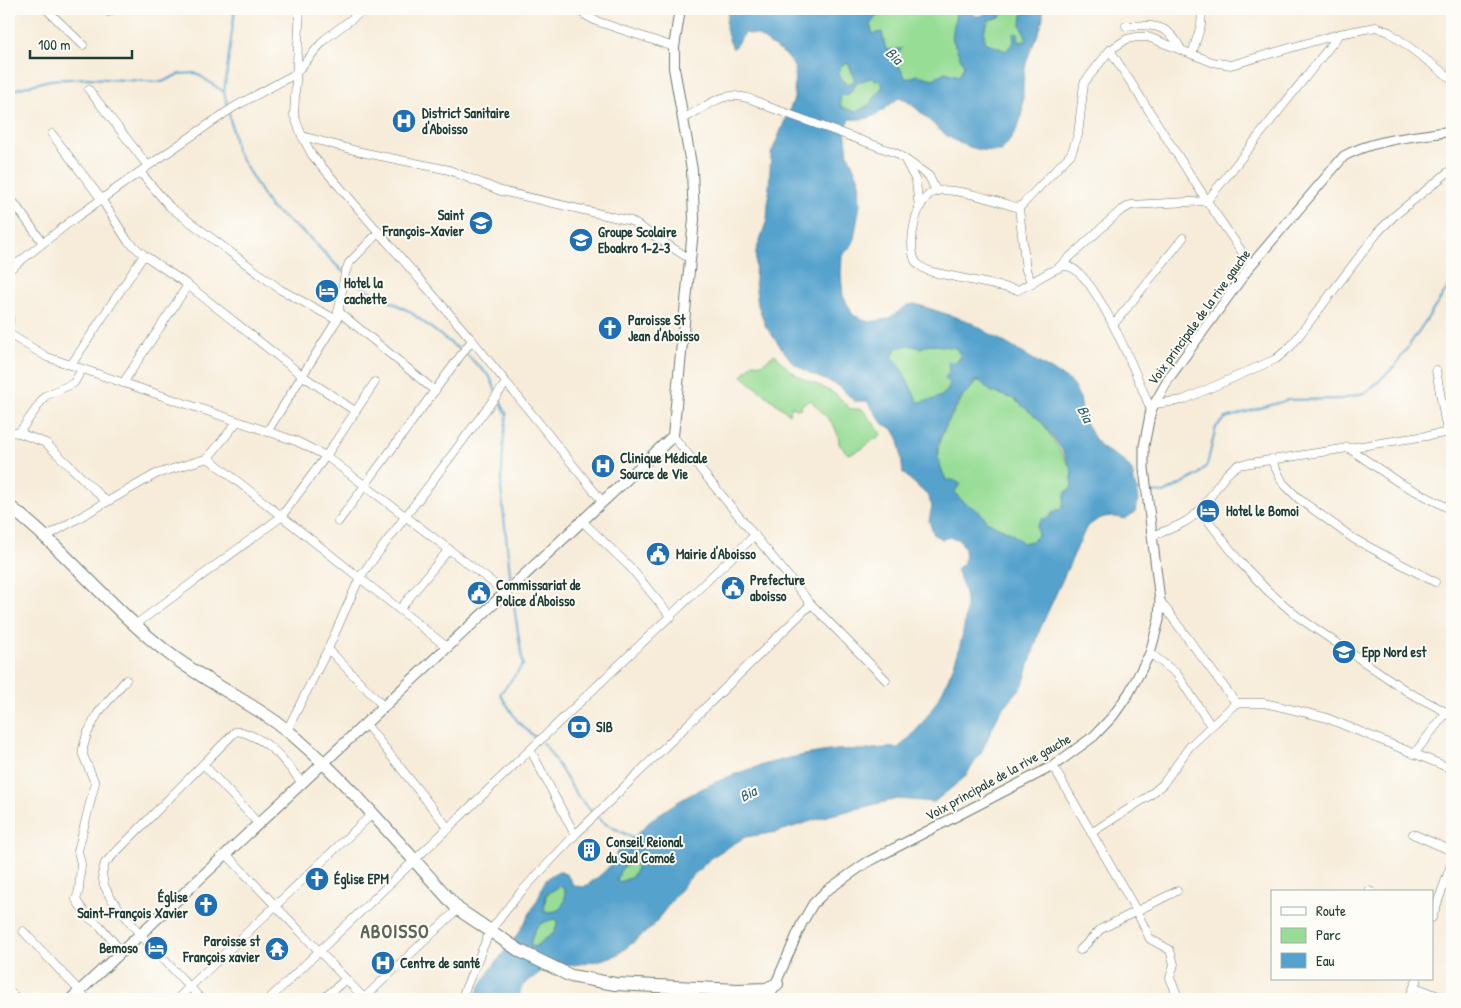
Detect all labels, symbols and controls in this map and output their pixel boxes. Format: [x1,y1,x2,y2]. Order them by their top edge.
scale bar [30,28,132,60]
text: 100 m [38,34,71,55]
water label: Bia [881,42,909,70]
place label: District Sanitaire d'Aboisso [422,103,510,138]
hospital icon: District Sanitaire d'Aboisso [391,108,417,134]
place label: Saint François-Xavier [382,205,465,240]
school or university icon: Saint François-Xavier [468,210,494,236]
place label: Groupe Scolaire Eboakro 1-2-3 [598,222,677,257]
school or university icon: Groupe Scolaire Eboakro 1-2-3 [568,227,594,253]
street label: Voix principale de la rive gauche [1143,245,1255,389]
place label: Hotel la cachette [344,273,387,308]
hotel icon: Hotel la cachette [314,278,340,304]
place label: Paroisse St Jean d'Aboisso [628,310,700,345]
church icon: Paroisse St Jean d'Aboisso [597,315,623,341]
water label: Bia [1072,401,1100,428]
place label: Clinique Médicale Source de Vie [620,448,708,483]
hospital icon: Clinique Médicale Source de Vie [590,453,616,479]
hotel icon: Hotel le Bomoi [1195,498,1221,524]
place label: Hotel le Bomoi [1226,501,1299,520]
public building icon: Mairie d'Aboisso [645,541,671,567]
place label: Mairie d'Aboisso [676,544,756,563]
place label: Prefecture aboisso [750,570,806,605]
place label: Commissariat de Police d'Aboisso [496,575,581,610]
public building icon: Prefecture aboisso [720,575,746,601]
public building icon: Commissariat de Police d'Aboisso [466,580,492,606]
school or university icon: Epp Nord est [1331,639,1357,665]
place label: Epp Nord est [1362,642,1428,663]
bank icon: SIB [566,714,592,740]
place label: SIB [596,717,613,736]
street label: Voix principale de la rive gauche [922,728,1075,825]
water label: Bia [735,779,762,807]
place label: Conseil Reional du Sud Comoé [606,832,683,867]
building icon: Conseil Reional du Sud Comoé [576,837,602,863]
church icon: Église EPM [304,866,330,892]
place label: Église EPM [334,869,389,890]
place label: Église Saint-François Xavier [77,887,189,922]
legend [1271,890,1434,980]
church icon: Église Saint-François Xavier [193,892,219,918]
text: Route [1316,900,1346,921]
district label: ABOISSO [361,918,429,944]
text: Parc [1316,924,1341,945]
place label: Paroisse st François xavier [182,931,261,966]
hotel icon: Bemoso [143,935,169,961]
temple icon: Paroisse st François xavier [264,936,290,962]
place label: Bemoso [99,938,138,957]
hospital icon: Centre de santé [370,950,396,976]
text: Eau [1316,950,1335,971]
place label: Centre de santé [400,953,481,972]

